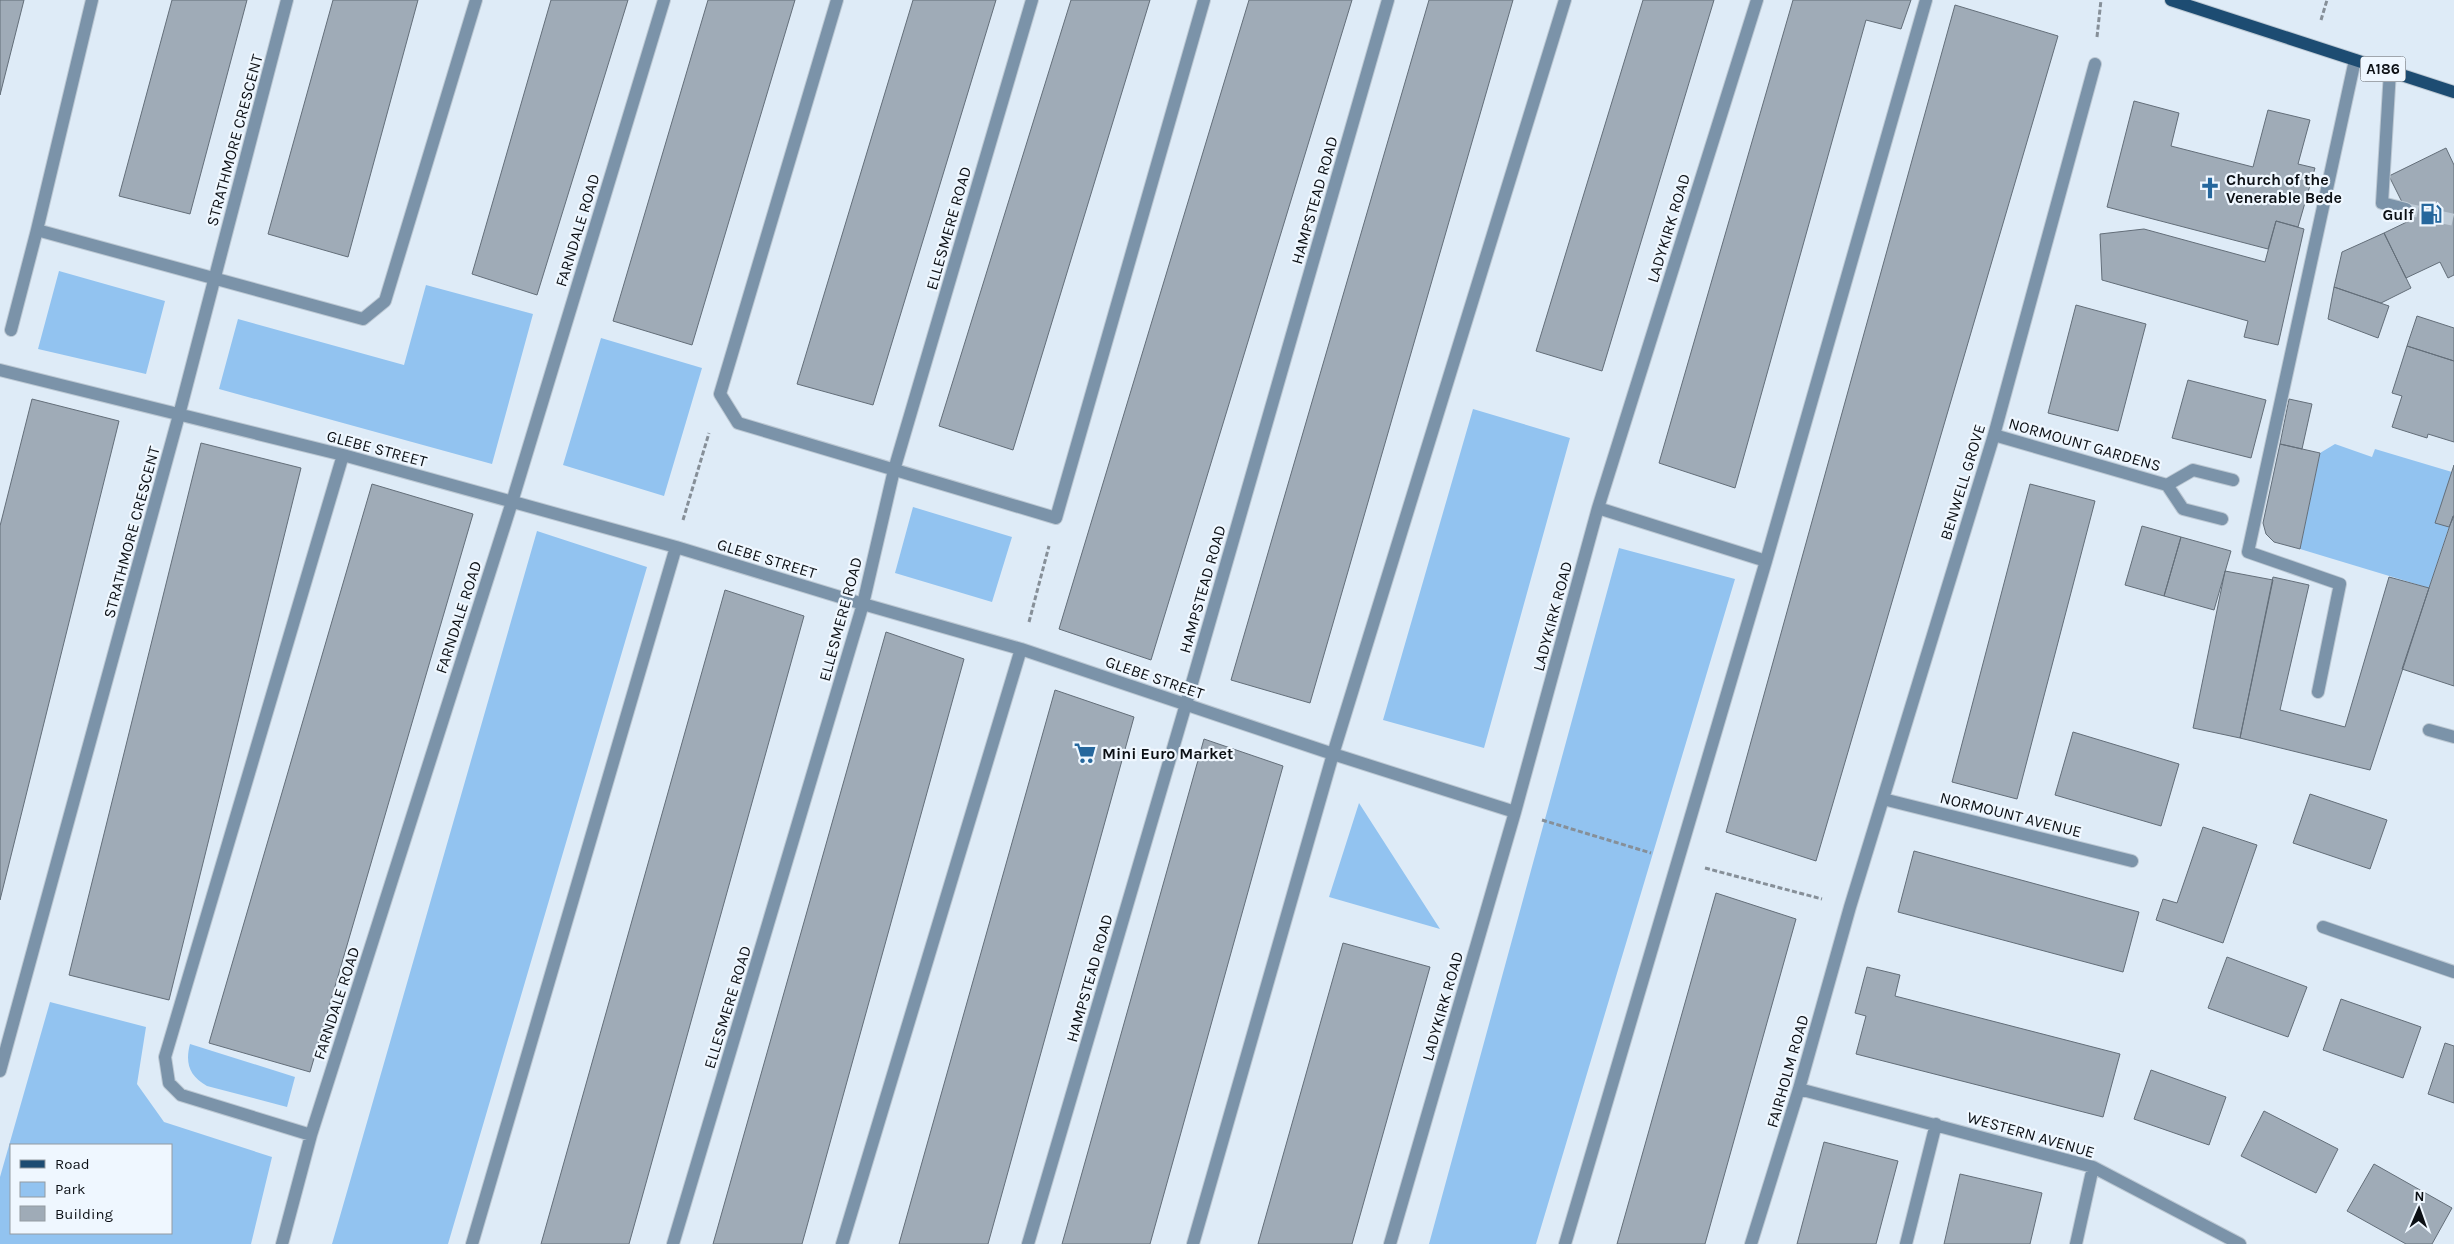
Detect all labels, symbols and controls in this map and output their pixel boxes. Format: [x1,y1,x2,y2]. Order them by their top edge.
street label: STRATHMORE CRESCENT [202,52,267,228]
road number: A186 [2360,56,2406,82]
street label: HAMPSTEAD ROAD [1287,134,1342,266]
street label: ELLESMERE ROAD [922,164,975,292]
place label: Church of the Venerable Bede [2226,170,2342,207]
street label: FARNDALE ROAD [551,171,604,289]
street label: LADYKIRK ROAD [1643,171,1694,285]
church icon: Church of the Venerable Bede [2197,175,2223,201]
fuel station icon: Gulf [2418,201,2444,227]
place label: Gulf [2382,205,2414,224]
street label: NORMOUNT GARDENS [2006,414,2163,475]
street label: BENWELL GROVE [1936,422,1989,542]
street label: GLEBE STREET [325,426,429,471]
street label: STRATHMORE CRESCENT [99,444,164,620]
street label: HAMPSTEAD ROAD [1175,523,1230,655]
street label: GLEBE STREET [715,534,819,583]
street label: ELLESMERE ROAD [815,555,866,683]
street label: FARNDALE ROAD [431,558,486,676]
street label: LADYKIRK ROAD [1529,559,1576,673]
street label: GLEBE STREET [1103,652,1207,703]
supermarket icon: Mini Euro Market [1072,740,1098,766]
place label: Mini Euro Market [1102,744,1233,763]
street label: NORMOUNT AVENUE [1938,788,2084,841]
street label: HAMPSTEAD ROAD [1062,912,1117,1044]
street label: ELLESMERE ROAD [700,943,755,1071]
street label: FARNDALE ROAD [309,944,364,1062]
street label: LADYKIRK ROAD [1418,949,1467,1063]
street label: FAIRHOLM ROAD [1762,1012,1813,1130]
street label: WESTERN AVENUE [1965,1107,2097,1162]
legend [10,1144,172,1234]
text: Road [55,1155,90,1173]
text: Park [55,1180,85,1198]
north arrow [2394,1184,2444,1234]
text: N [2414,1188,2425,1205]
text: Building [55,1205,113,1223]

